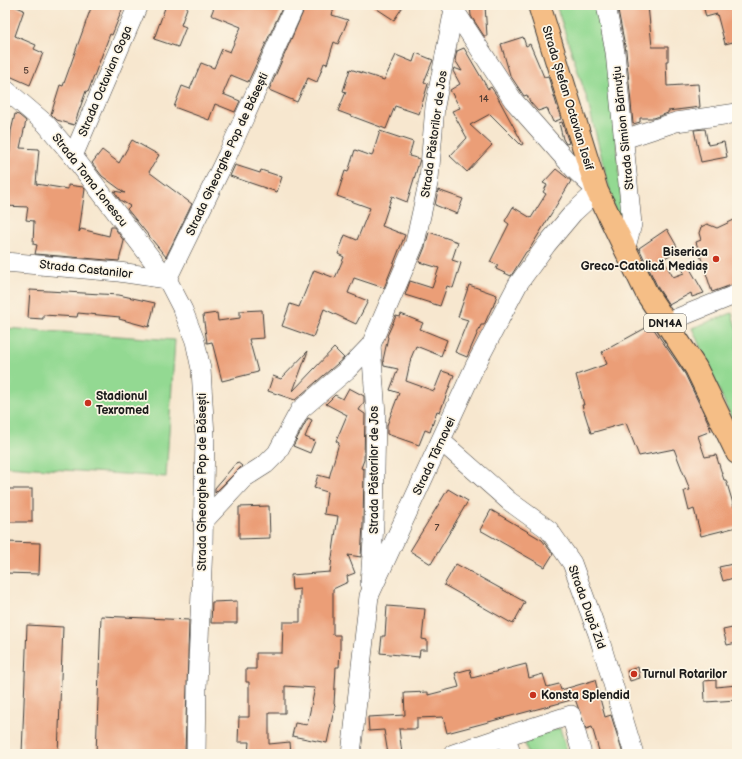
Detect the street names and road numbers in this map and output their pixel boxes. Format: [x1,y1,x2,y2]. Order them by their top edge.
street label: Strada Octavian Goga [75,23,136,139]
street label: Strada Ștefan Octavian Iosif [538,24,597,172]
street label: Strada Simion Bărnuțiu [610,65,637,191]
street label: Strada Gheorghe Pop de Băsești [183,70,272,238]
street label: Strada Păstorilor de Jos [418,70,451,199]
street label: Strada Toma Ionescu [48,131,131,230]
street label: Strada Castanilor [39,257,134,282]
road number: DN14A [644,314,686,332]
street label: Strada Gheorghe Pop de Băsești [195,393,210,571]
street label: Strada Păstorilor de Jos [367,406,382,534]
street label: Strada Târnavei [410,415,459,498]
street label: Strada După Zid [564,563,609,651]

